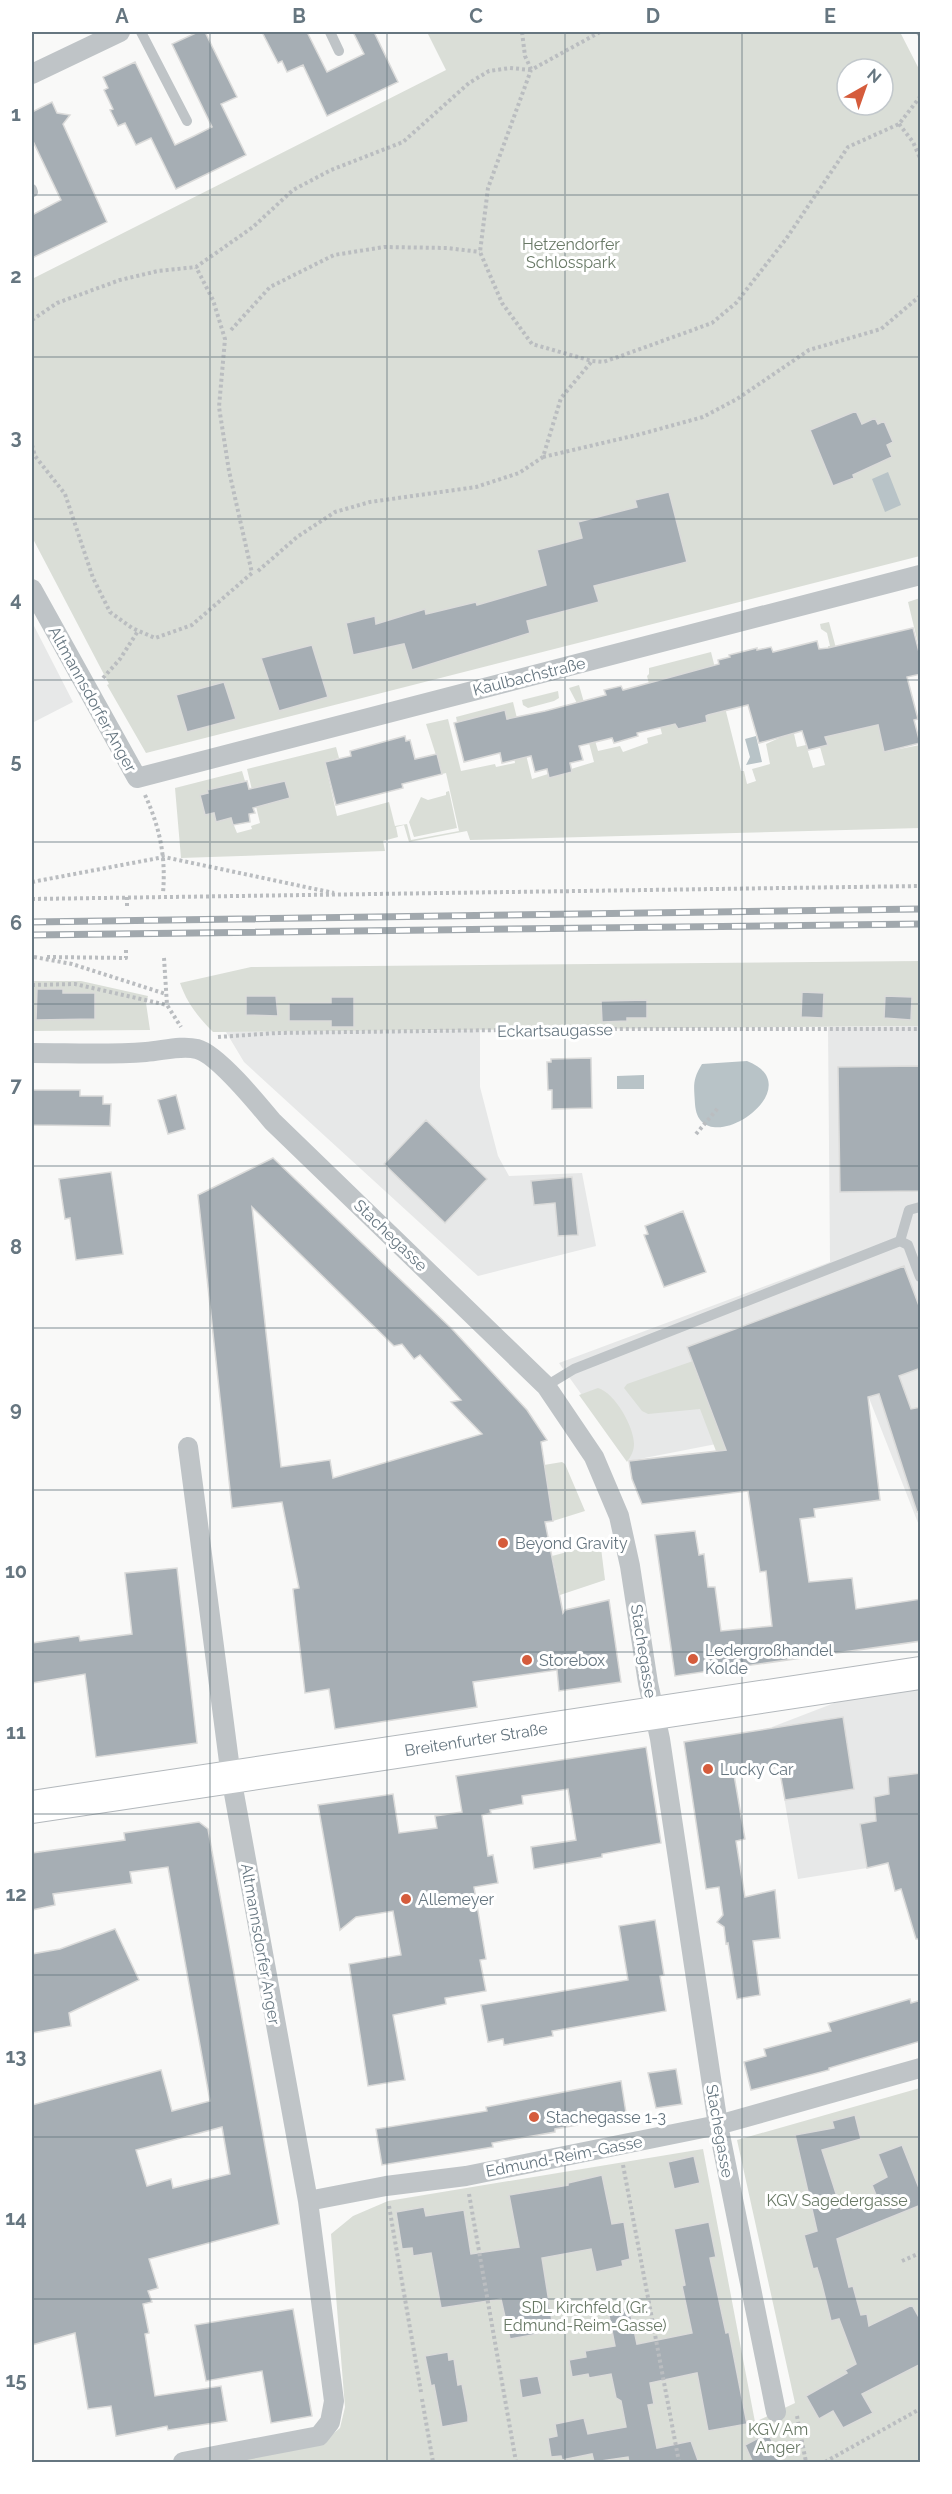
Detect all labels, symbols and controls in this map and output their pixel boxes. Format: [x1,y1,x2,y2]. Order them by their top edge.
text: A [115,4,129,28]
text: B [292,4,306,28]
text: C [469,4,483,28]
text: D [646,4,660,28]
text: E [824,4,836,28]
north arrow [835,57,895,117]
text: N [864,65,885,87]
text: 1 [11,102,21,126]
park label: Hetzendorfer Schlosspark [522,235,620,272]
text: 2 [10,264,22,288]
text: 3 [10,425,22,449]
text: 4 [10,587,22,611]
street label: Altmannsdorfer Anger [45,623,141,776]
street label: Kaulbachstraße [471,653,587,700]
text: 5 [10,749,22,773]
text: 6 [10,911,22,935]
street label: Eckartsaugasse [497,1020,613,1041]
text: 7 [10,1073,22,1097]
street label: Stachegasse [350,1196,431,1275]
text: 8 [10,1235,22,1259]
text: 9 [10,1397,22,1421]
place label: Beyond Gravity [515,1534,628,1553]
marker: Beyond Gravity [496,1536,510,1550]
text: 10 [5,1559,27,1583]
street label: Stachegasse [627,1603,660,1699]
place label: Ledergroßhandel Kolde [705,1641,834,1678]
place label: Storebox [539,1651,605,1670]
marker: Ledergroßhandel Kolde [686,1652,700,1666]
marker: Storebox [520,1653,534,1667]
street label: Breitenfurter Straße [403,1719,549,1760]
text: 11 [6,1720,26,1744]
place label: Lucky Car [720,1760,794,1779]
marker: Lucky Car [701,1762,715,1776]
street label: Altmannsdorfer Anger [237,1862,284,2027]
text: 12 [5,1882,27,1906]
place label: Allemeyer [418,1890,495,1909]
marker: Allemeyer [399,1892,413,1906]
text: 13 [5,2044,27,2068]
street label: Stachegasse [702,2083,737,2179]
place label: Stachegasse 1-3 [546,2108,666,2127]
marker: Stachegasse 1-3 [527,2110,541,2124]
street label: Edmund-Reim-Gasse [484,2132,644,2181]
park label: KGV Sagedergasse [766,2191,908,2210]
text: 14 [5,2206,27,2230]
park label: SDL Kirchfeld (Gr. Edmund-Reim-Gasse) [503,2298,667,2335]
text: 15 [6,2368,26,2392]
park label: KGV Am Anger [748,2420,808,2457]

